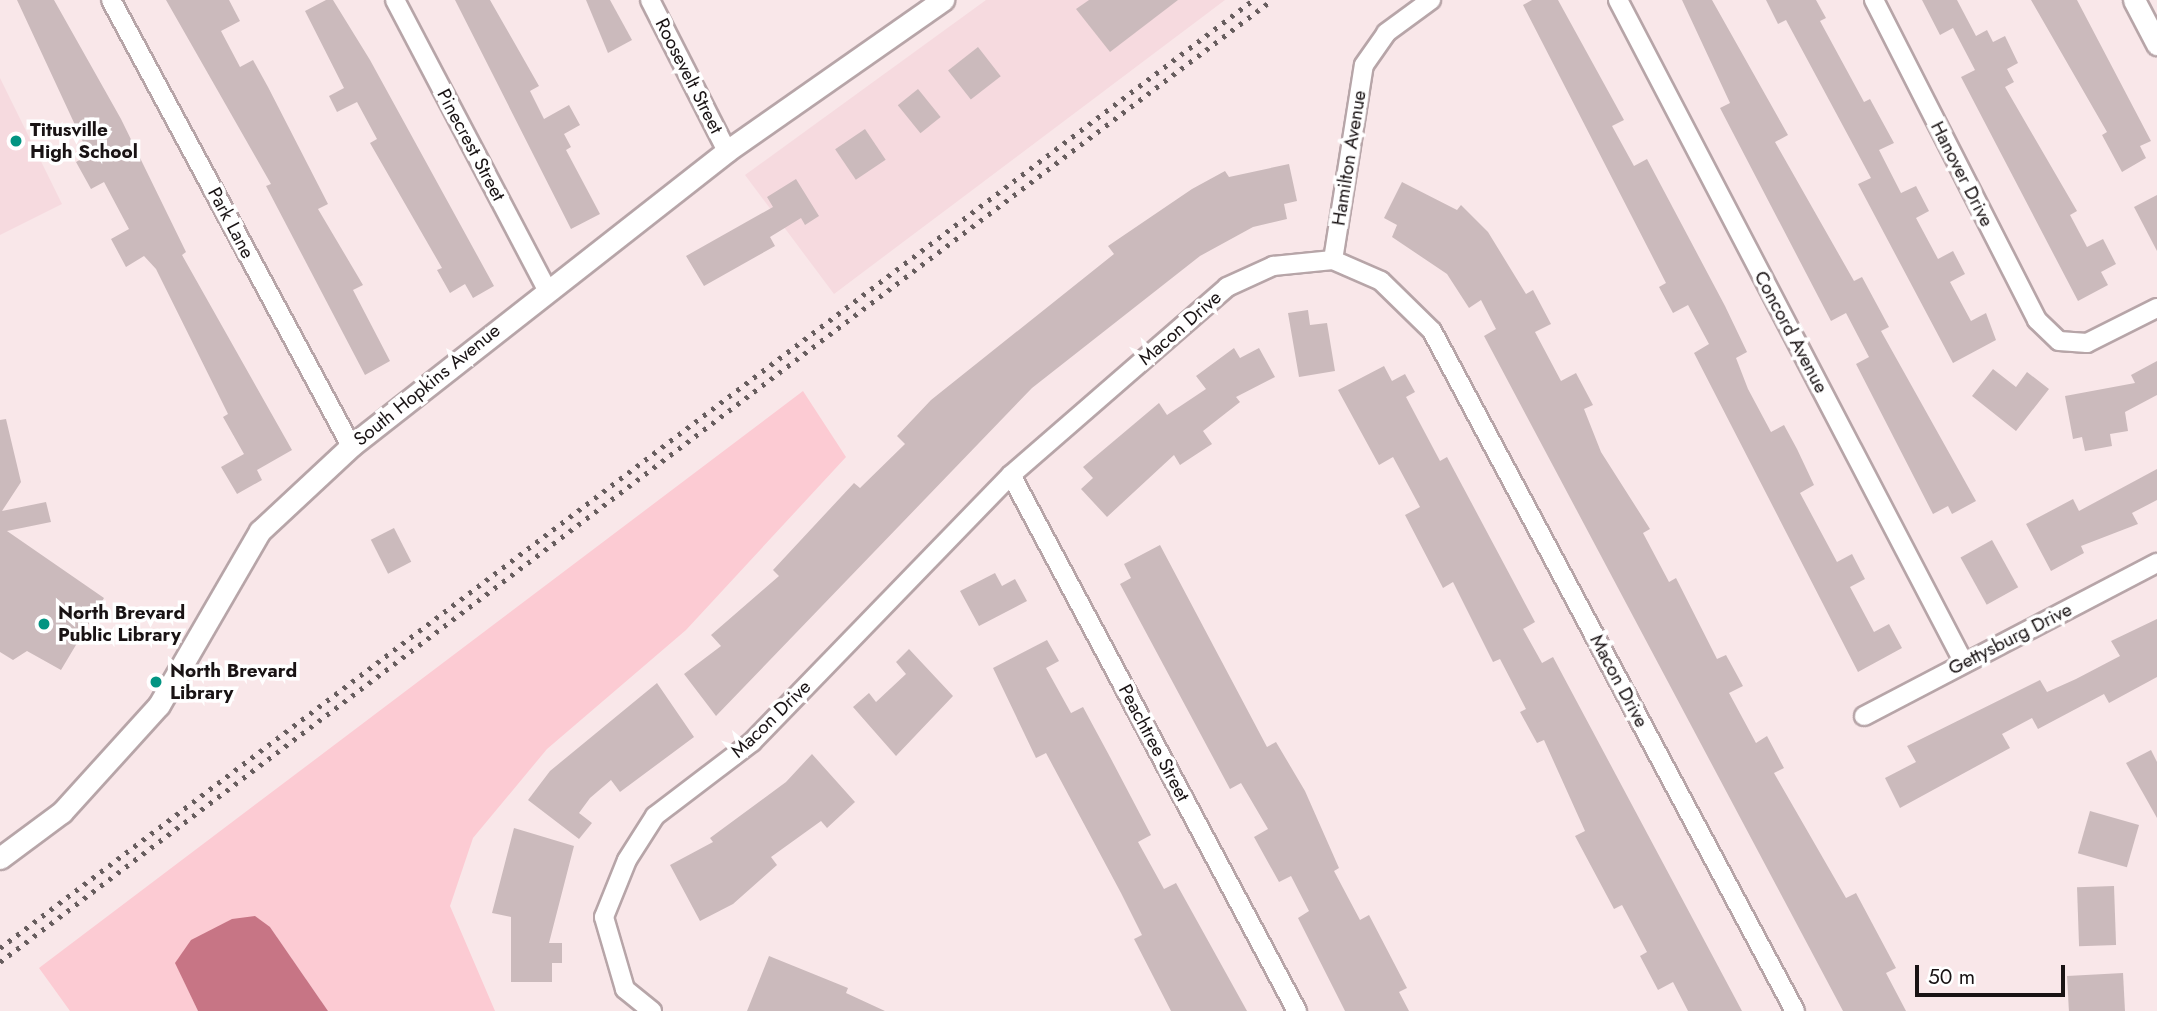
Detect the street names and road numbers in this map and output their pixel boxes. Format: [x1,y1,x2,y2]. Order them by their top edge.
street label: Roosevelt Street [650,15,728,137]
street label: Pinecrest Street [432,85,510,205]
street label: Hamilton Avenue [1327,89,1371,227]
street label: Hanover Drive [1926,118,1998,230]
street label: Park Lane [203,184,259,262]
street label: Concord Avenue [1749,267,1833,397]
street label: Macon Drive [1134,286,1226,370]
street label: South Hopkins Avenue [349,319,505,451]
street label: Gettysburg Drive [1944,598,2076,680]
street label: Macon Drive [1585,631,1653,731]
street label: Macon Drive [726,675,816,763]
street label: Peachtree Street [1114,681,1194,805]

